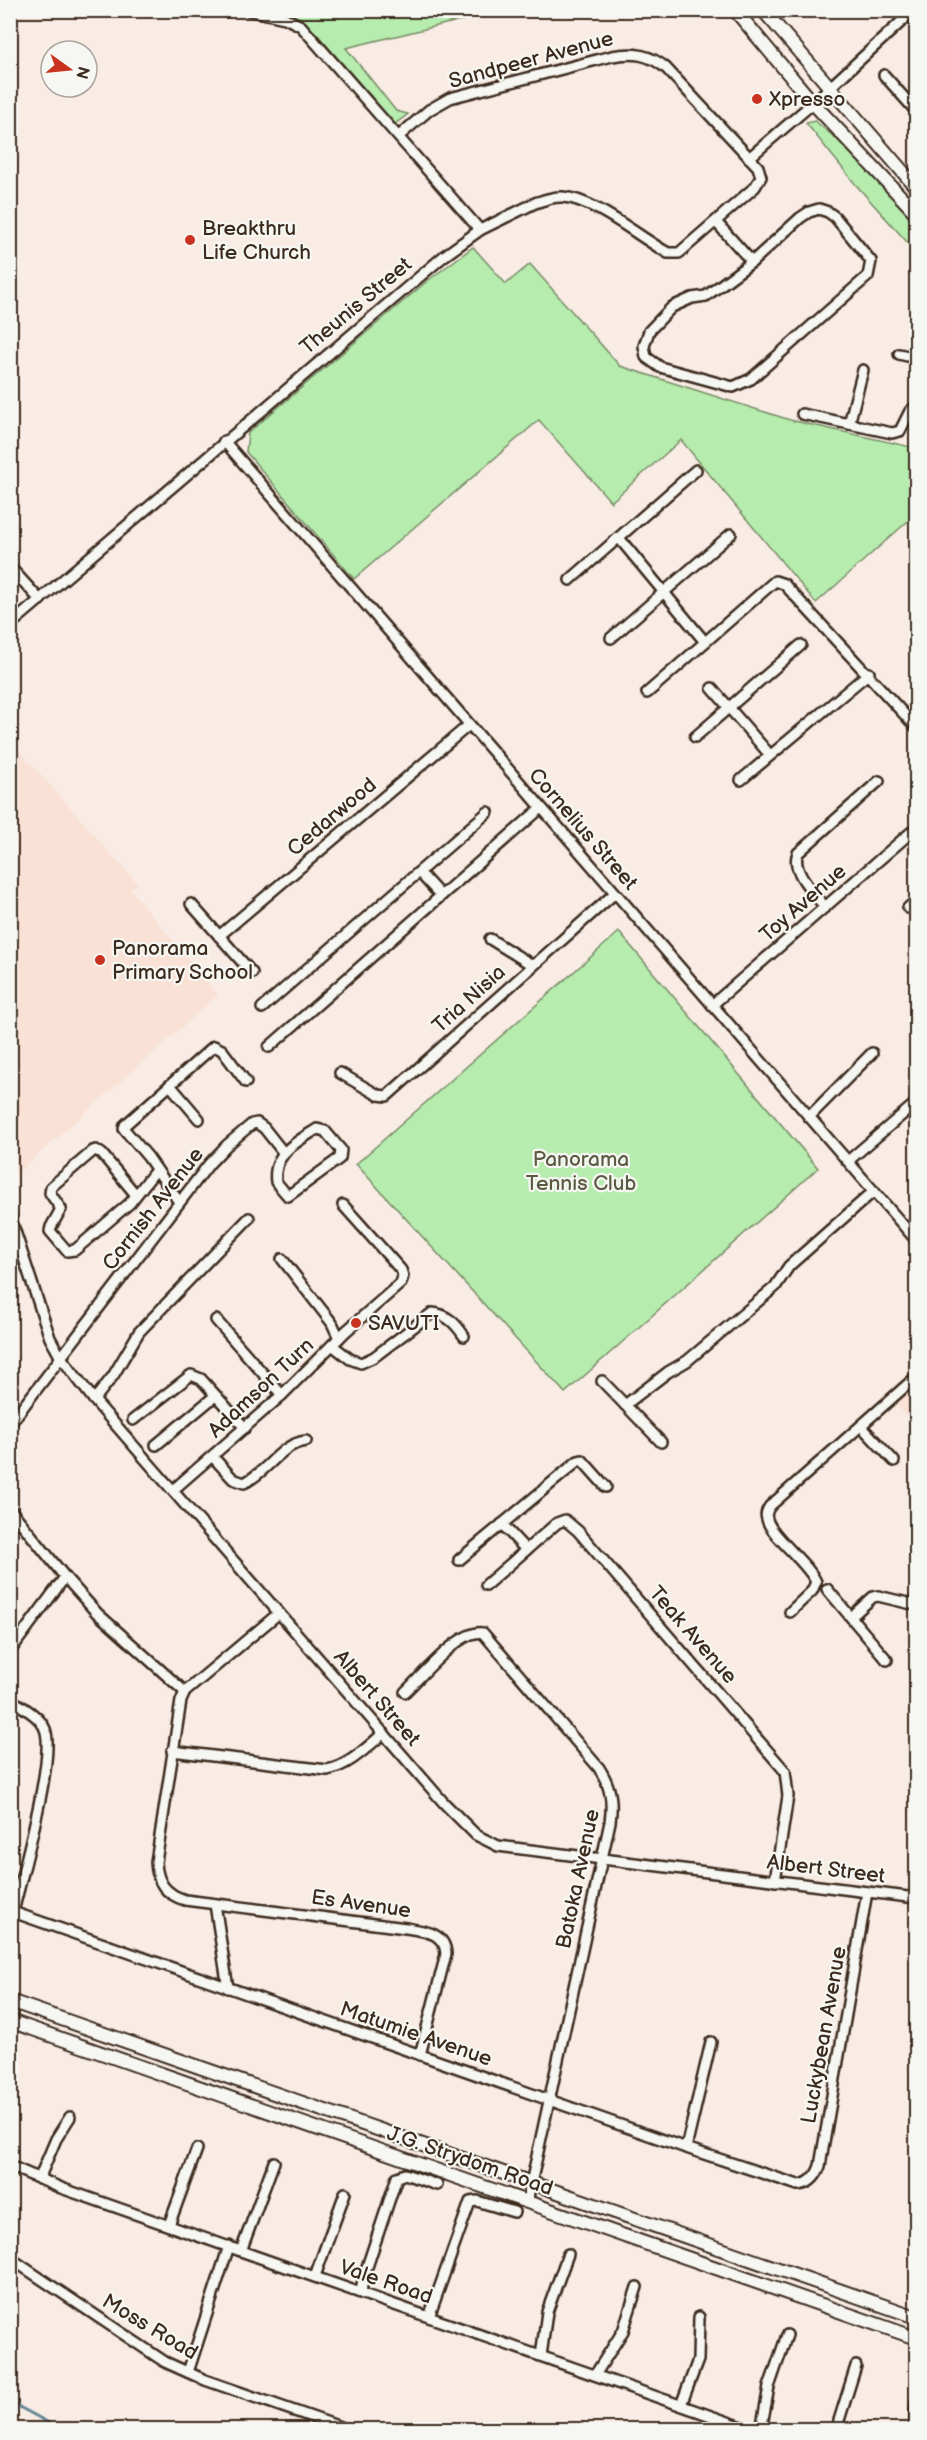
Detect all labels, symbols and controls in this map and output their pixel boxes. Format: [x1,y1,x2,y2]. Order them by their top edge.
street label: Sandpeer Avenue [446,26,616,94]
north arrow [39,39,99,99]
text: N [71,64,93,81]
place label: Xpresso [768,87,845,112]
marker: Xpresso [750,92,764,106]
place label: Breakthru Life Church [202,216,311,265]
marker: Breakthru Life Church [183,233,197,247]
street label: Theunis Street [295,252,417,360]
street label: Cornelius Street [523,763,643,895]
street label: Cedarwood [282,772,382,862]
street label: Toy Avenue [755,859,851,947]
place label: Panorama Primary School [112,936,253,985]
marker: Panorama Primary School [93,953,107,967]
street label: Tria Nisia [427,960,511,1038]
street label: Cornish Avenue [97,1142,209,1276]
park label: Panorama Tennis Club [526,1147,637,1196]
place label: SAVUTI [368,1311,439,1336]
marker: SAVUTI [349,1316,363,1330]
street label: Adamson Turn [203,1333,319,1443]
street label: Teak Avenue [644,1581,742,1689]
street label: Albert Street [329,1645,426,1752]
street label: Batoka Avenue [551,1807,605,1951]
street label: Albert Street [765,1849,887,1889]
street label: Es Avenue [310,1885,412,1923]
street label: Luckybean Avenue [796,1945,852,2125]
street label: Matumie Avenue [337,1996,495,2072]
street label: J.G. Strydom Road [384,2121,556,2201]
street label: Vale Road [336,2254,436,2310]
street label: Moss Road [98,2289,202,2365]

